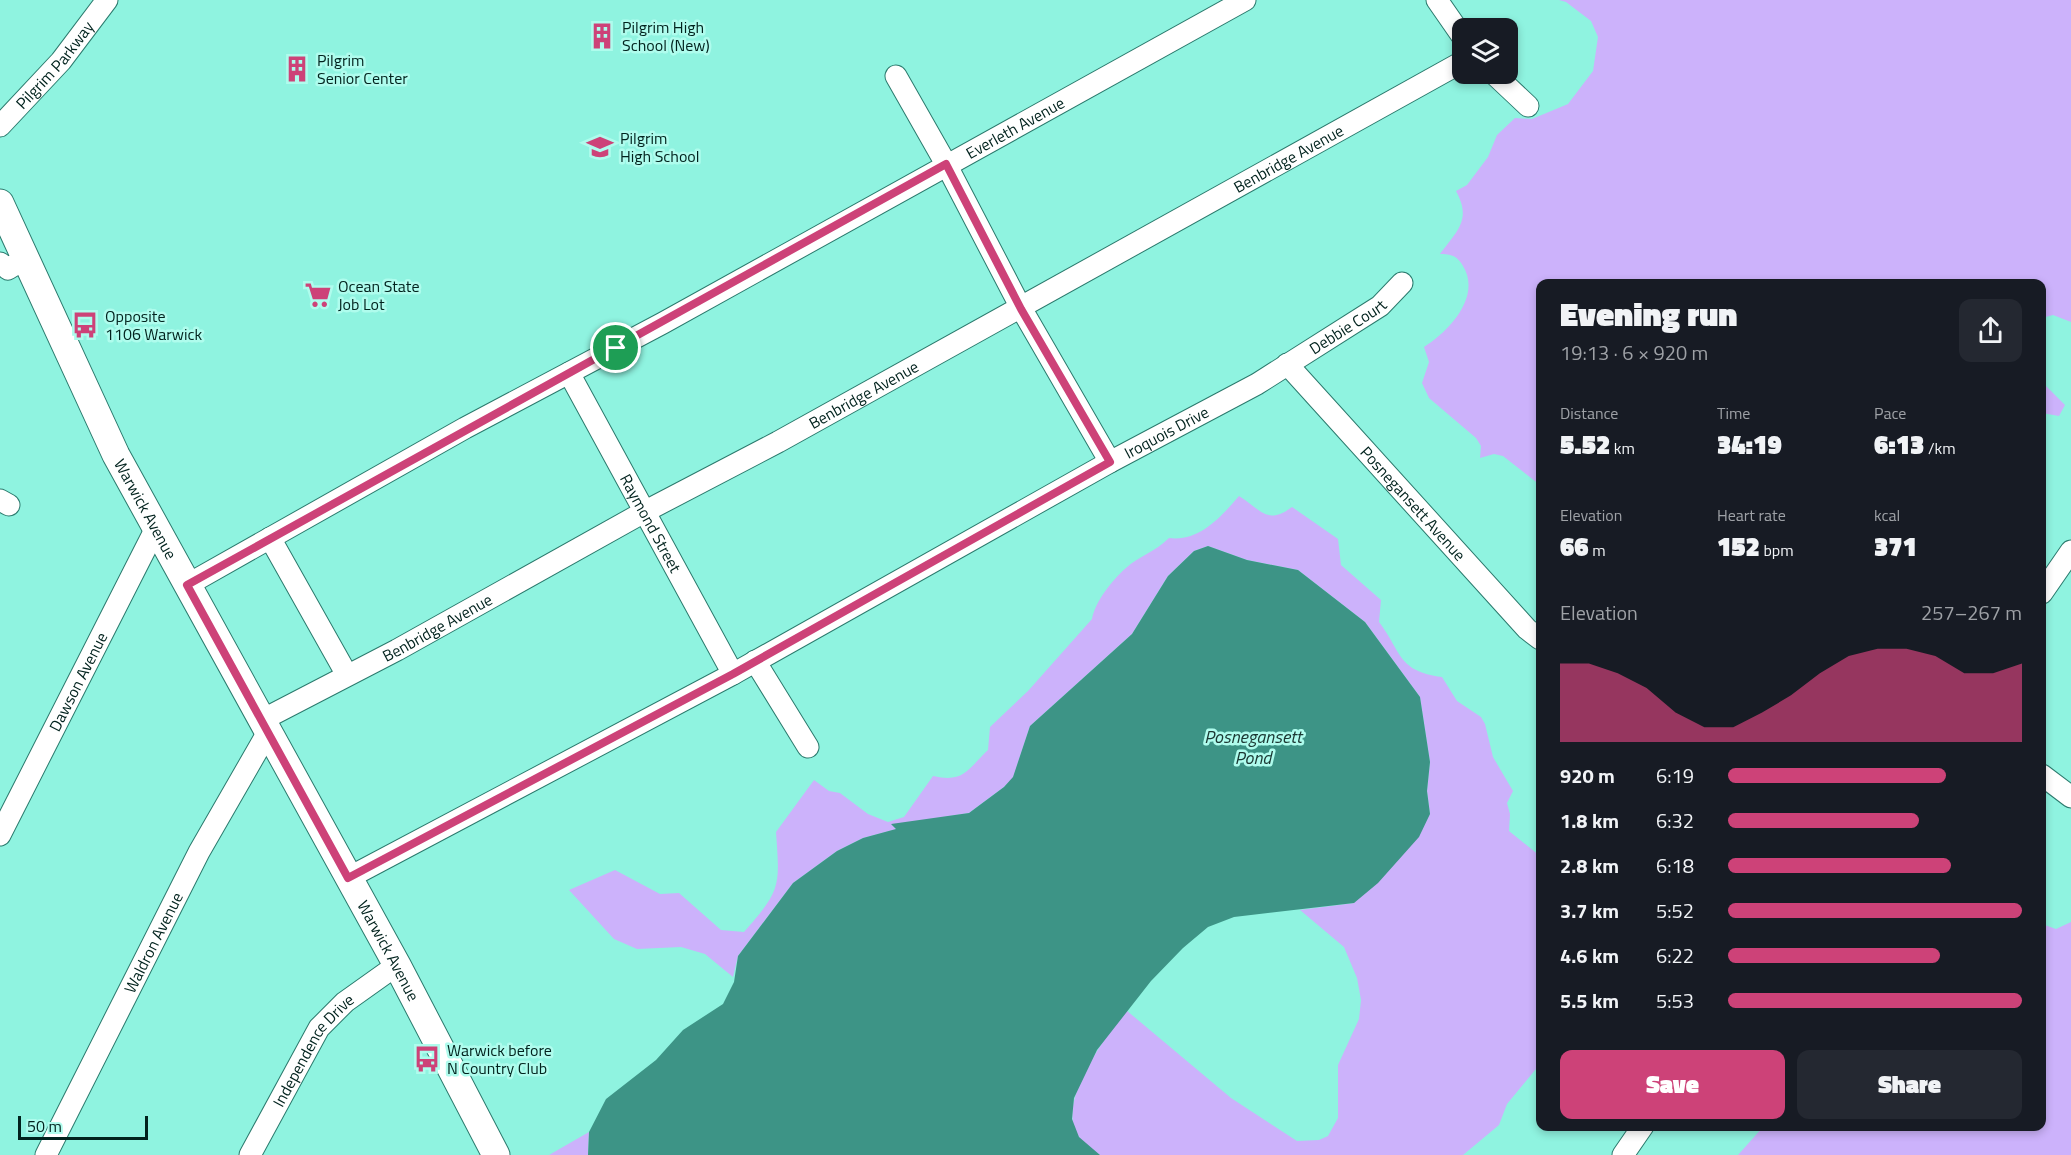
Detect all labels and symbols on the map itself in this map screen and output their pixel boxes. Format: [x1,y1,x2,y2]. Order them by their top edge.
place label: Pilgrim High School (New) [622,15,710,57]
street label: Pilgrim Parkway [10,16,99,114]
building icon: Pilgrim High School (New) [587,21,617,51]
place label: Pilgrim Senior Center [317,48,408,90]
building icon: Pilgrim Senior Center [282,54,312,84]
street label: Everleth Avenue [961,91,1069,165]
street label: Benbridge Avenue [1229,118,1348,199]
place label: Pilgrim High School [620,126,699,168]
school or university icon: Pilgrim High School [585,132,615,162]
place label: Ocean State Job Lot [338,274,420,316]
supermarket icon: Ocean State Job Lot [303,280,333,310]
street label: Debbie Court [1304,294,1393,360]
place label: Opposite 1106 Warwick [105,304,203,346]
bus stop icon: Opposite 1106 Warwick [70,310,100,340]
pin [590,322,641,373]
street label: Benbridge Avenue [804,354,923,435]
street label: Iroquois Drive [1120,400,1213,464]
street label: Posnegansett Avenue [1355,441,1472,566]
street label: Warwick Avenue [108,454,183,564]
street label: Raymond Street [614,469,688,577]
street label: Benbridge Avenue [378,587,496,668]
street label: Dawson Avenue [43,628,113,736]
water label: Posnegansett Pond [1204,723,1304,771]
street label: Waldron Avenue [118,888,189,997]
street label: Warwick Avenue [352,896,426,1005]
street label: Independence Drive [266,987,359,1111]
place label: Warwick before N Country Club [447,1038,552,1080]
bus stop icon: Warwick before N Country Club [412,1044,442,1074]
scale bar [18,1113,148,1140]

